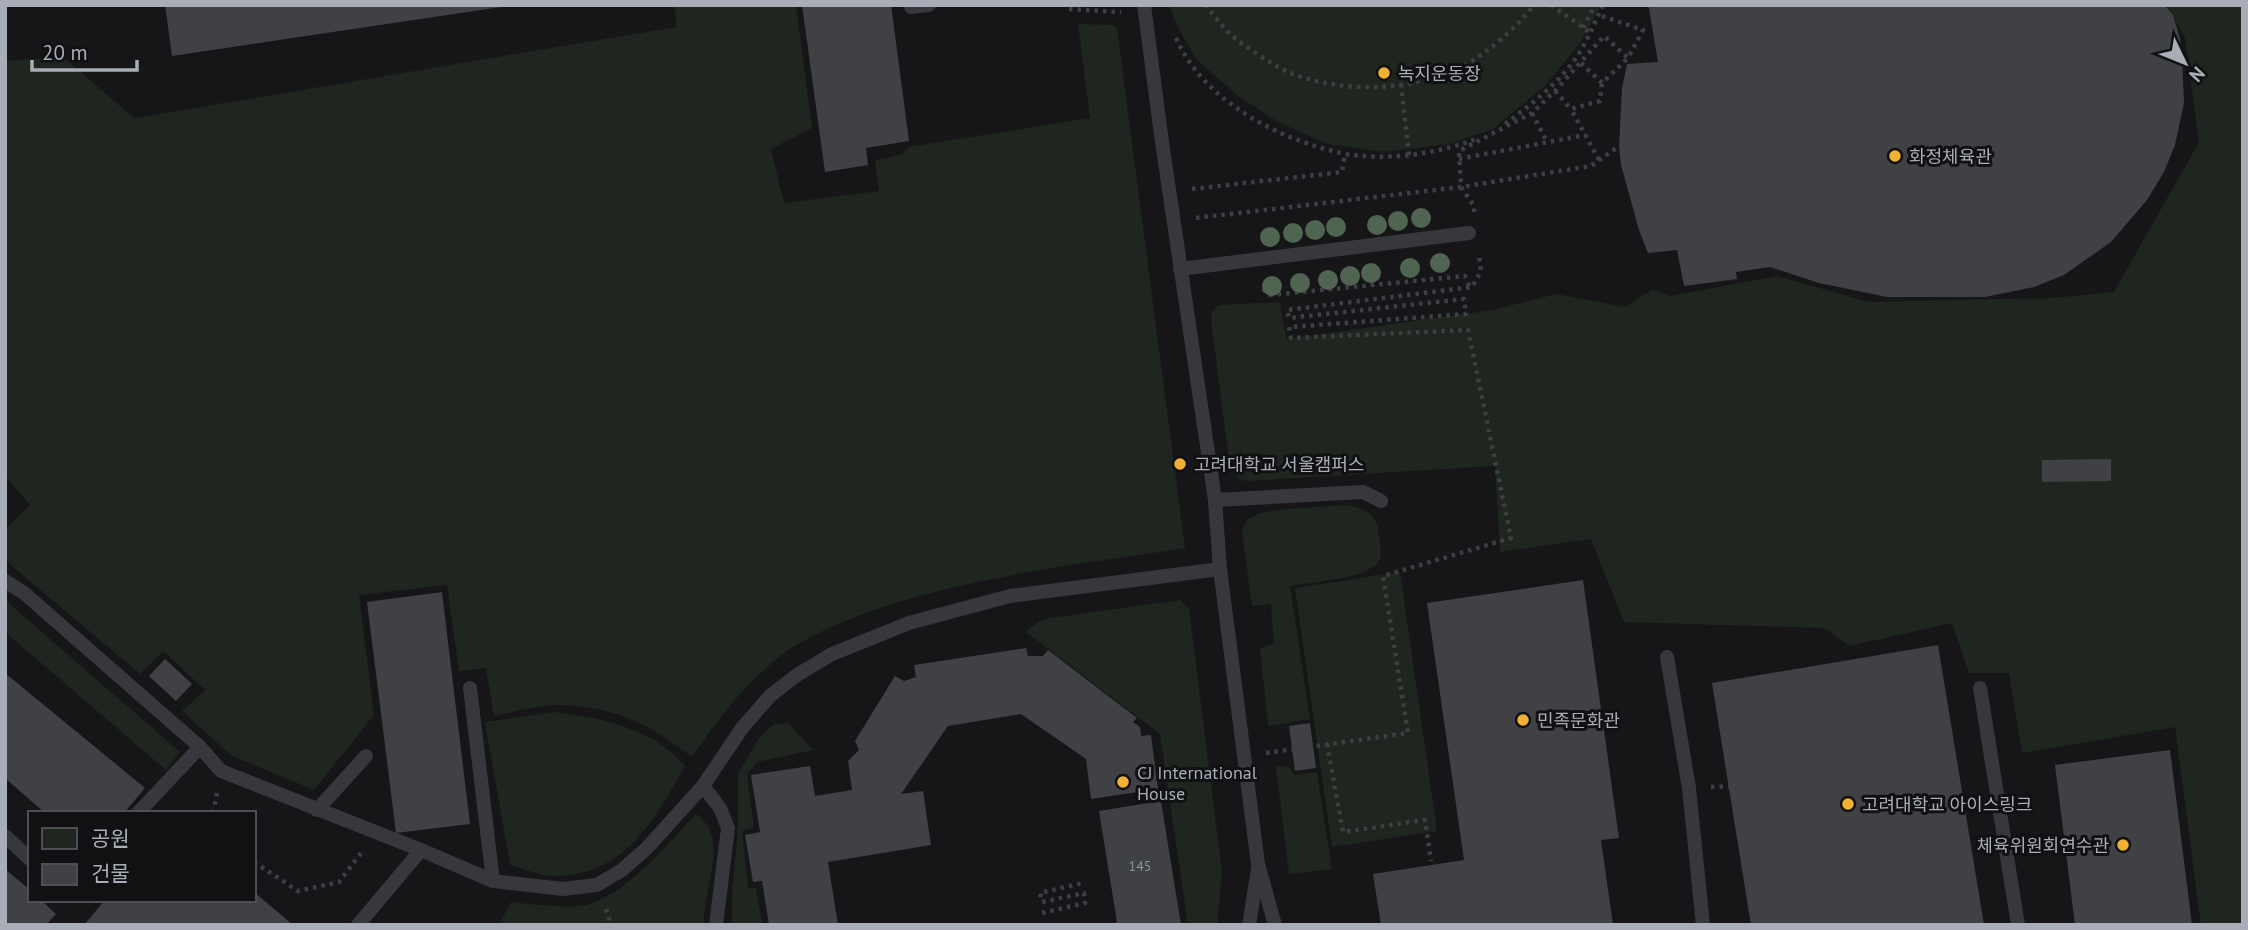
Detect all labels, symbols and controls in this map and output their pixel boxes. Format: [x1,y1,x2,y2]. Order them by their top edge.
scale bar [32,28,136,72]
north arrow [2150,28,2220,98]
text: 20 m [42,39,88,66]
place label: 녹지운동장 [1398,62,1481,85]
text: N [2184,62,2210,87]
marker: 녹지운동장 [1376,65,1392,81]
place label: 화정체육관 [1909,145,1992,168]
marker: 화정체육관 [1887,148,1903,164]
place label: 고려대학교 서울캠퍼스 [1194,453,1364,476]
marker: 고려대학교 서울캠퍼스 [1172,456,1188,472]
place label: 민족문화관 [1537,709,1620,732]
marker: 민족문화관 [1515,712,1531,728]
place label: CJ International House [1137,761,1258,805]
marker: CJ International House [1115,774,1131,790]
place label: 고려대학교 아이스링크 [1862,793,2032,816]
marker: 고려대학교 아이스링크 [1840,796,1856,812]
legend [28,811,256,902]
text: 공원 [91,825,130,852]
place label: 체육위원회연수관 [1977,834,2109,857]
marker: 체육위원회연수관 [2115,837,2131,853]
house number: 145 [1129,857,1151,875]
text: 건물 [91,860,130,887]

